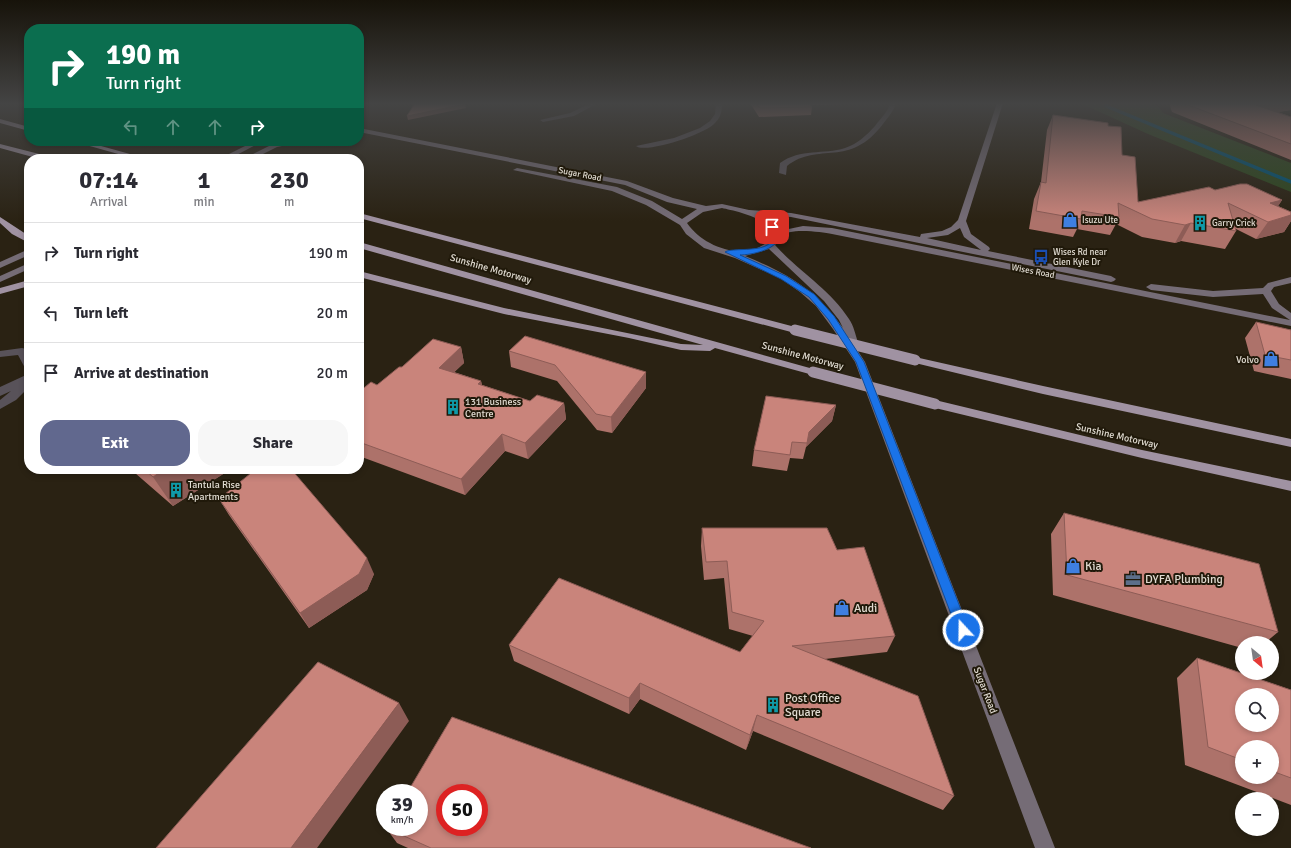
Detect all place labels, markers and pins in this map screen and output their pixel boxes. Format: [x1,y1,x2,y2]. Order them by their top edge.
pin [755,210,789,244]
shop icon: Isuzu Ute [1061,211,1079,229]
building icon: Garry Crick [1191,214,1209,232]
place label: Isuzu Ute [1082,215,1119,226]
place label: Garry Crick [1212,218,1256,229]
place label: Wises Rd near Glen Kyle Dr [1053,247,1107,268]
bus stop icon: Wises Rd near Glen Kyle Dr [1032,248,1050,266]
shop icon: Volvo [1262,350,1280,368]
place label: Volvo [1236,354,1259,366]
place label: 131 Business Centre [465,396,522,420]
building icon: 131 Business Centre [444,398,462,416]
place label: Tantula Rise Apartments [188,479,240,503]
building icon: Tantula Rise Apartments [167,481,185,499]
shop icon: Kia [1064,557,1082,575]
place label: Kia [1085,559,1102,574]
office icon: DYFA Plumbing [1124,570,1142,588]
place label: DYFA Plumbing [1145,572,1223,587]
shop icon: Audi [833,599,851,617]
place label: Audi [854,601,877,616]
place label: Post Office Square [785,691,840,720]
building icon: Post Office Square [764,696,782,714]

